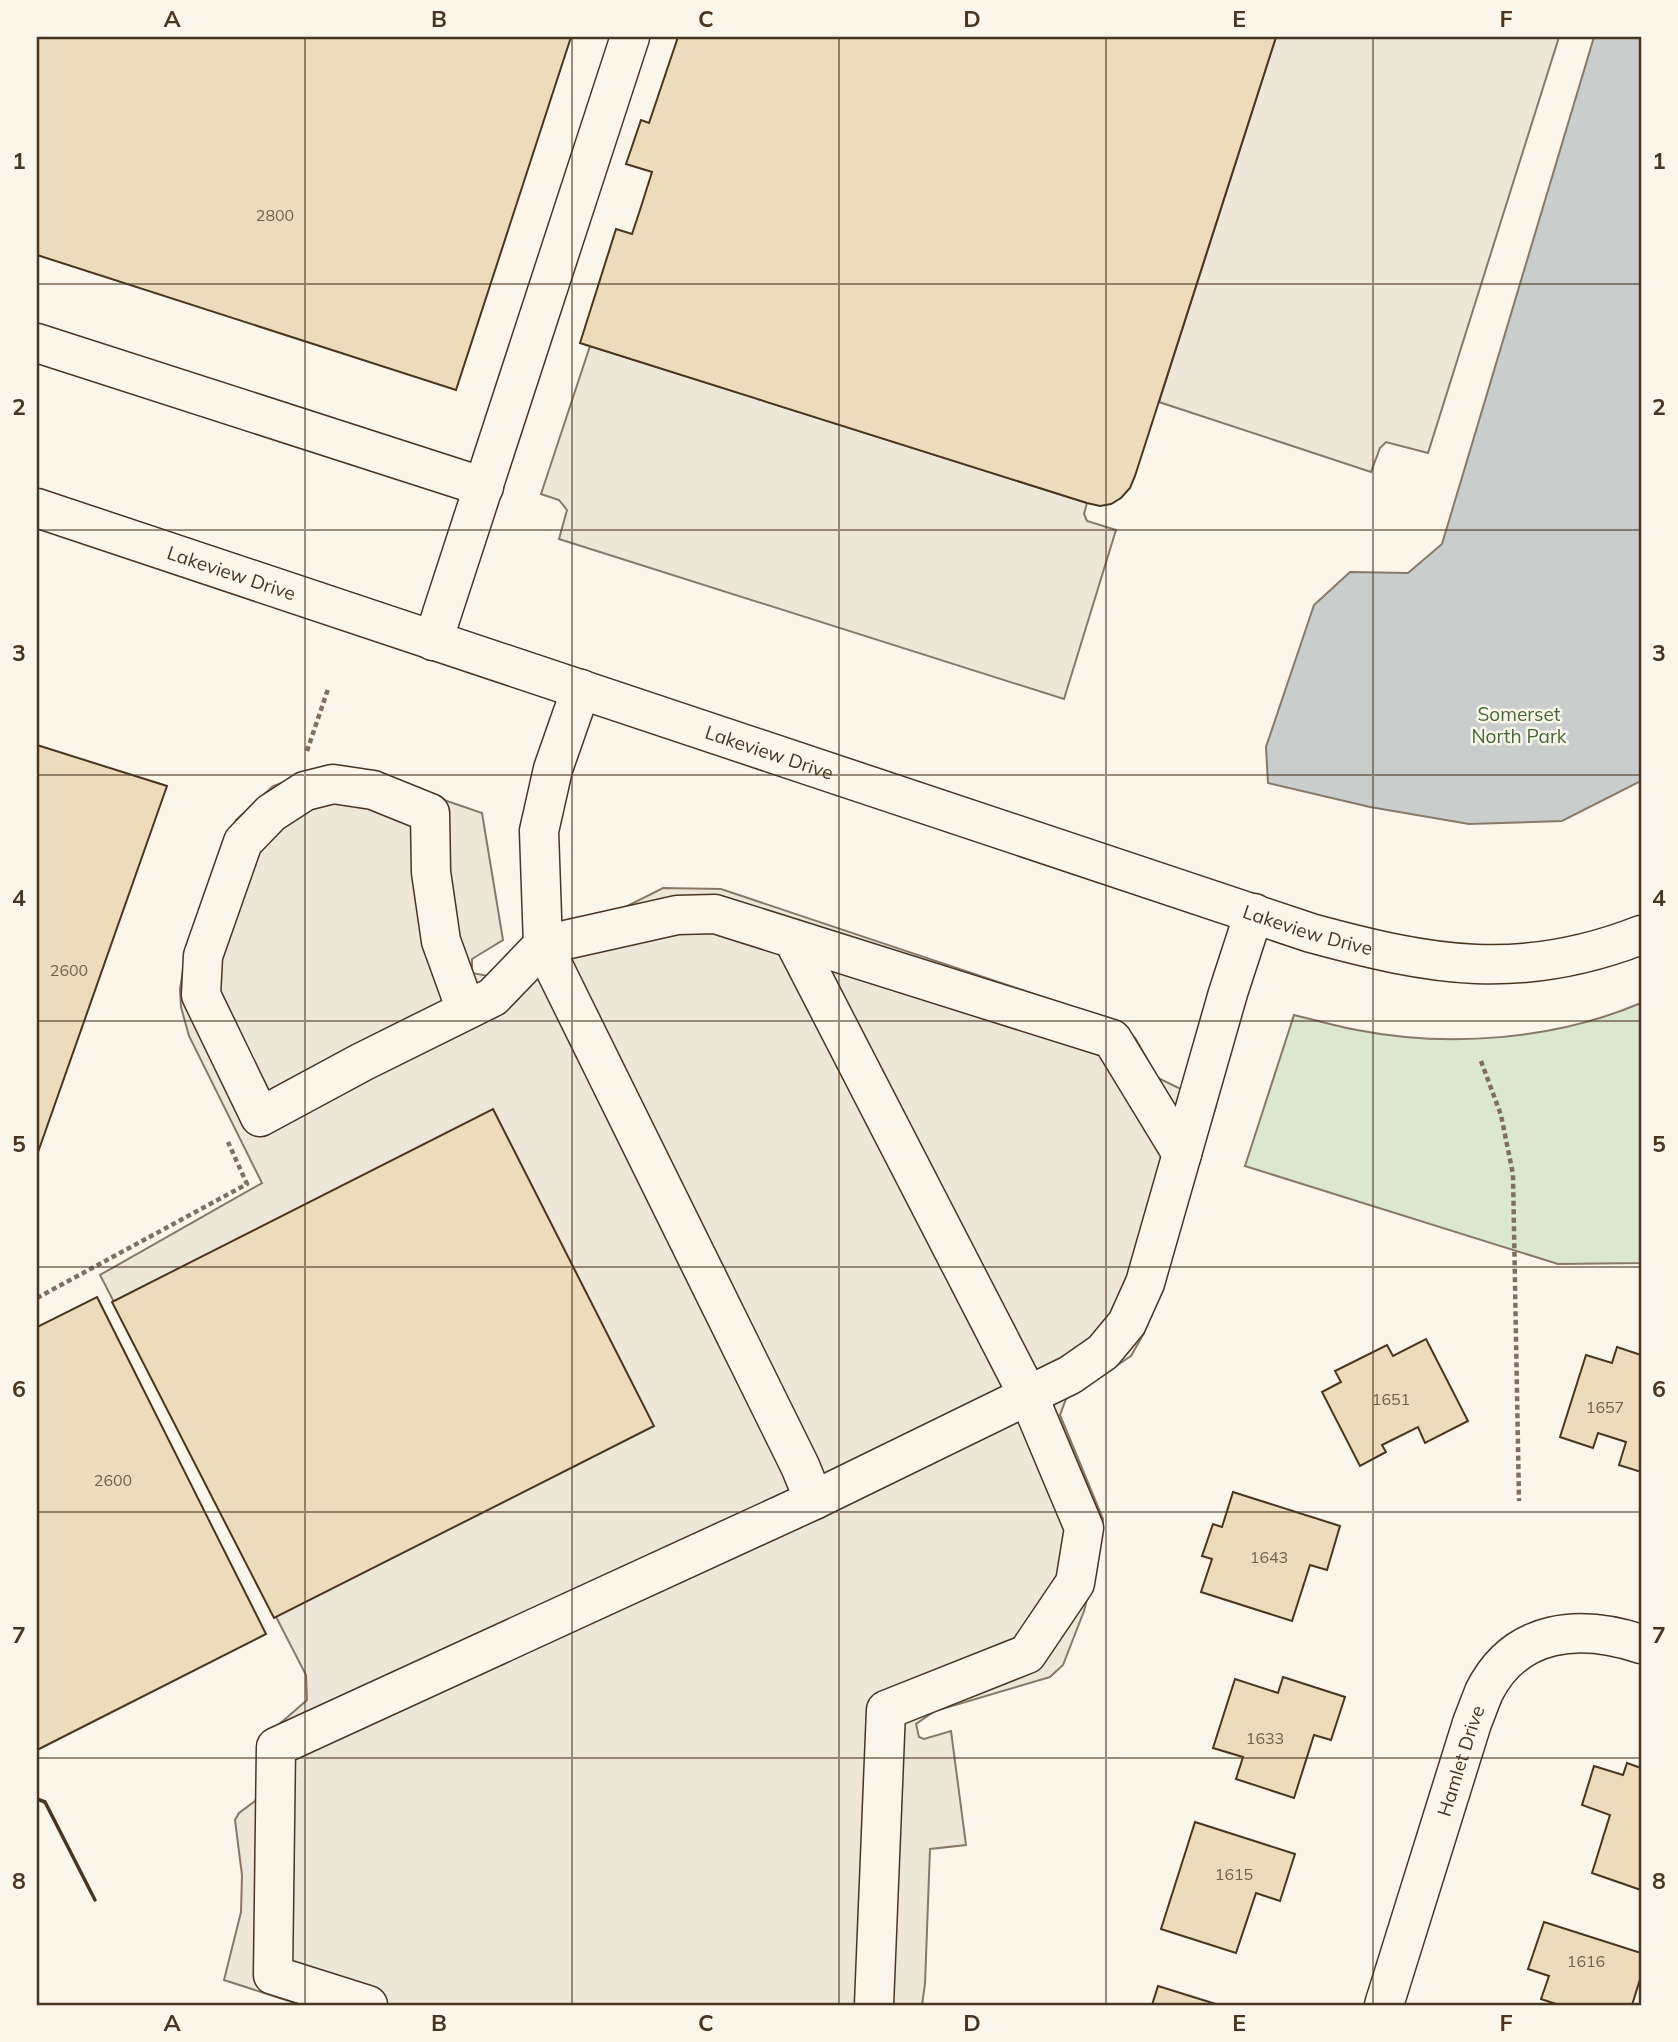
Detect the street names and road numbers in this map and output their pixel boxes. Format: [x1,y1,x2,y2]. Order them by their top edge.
street label: Lakeview Drive [164,540,299,605]
street label: Lakeview Drive [702,720,837,785]
street label: Lakeview Drive [1240,899,1375,960]
street label: Hamlet Drive [1432,1702,1490,1819]

